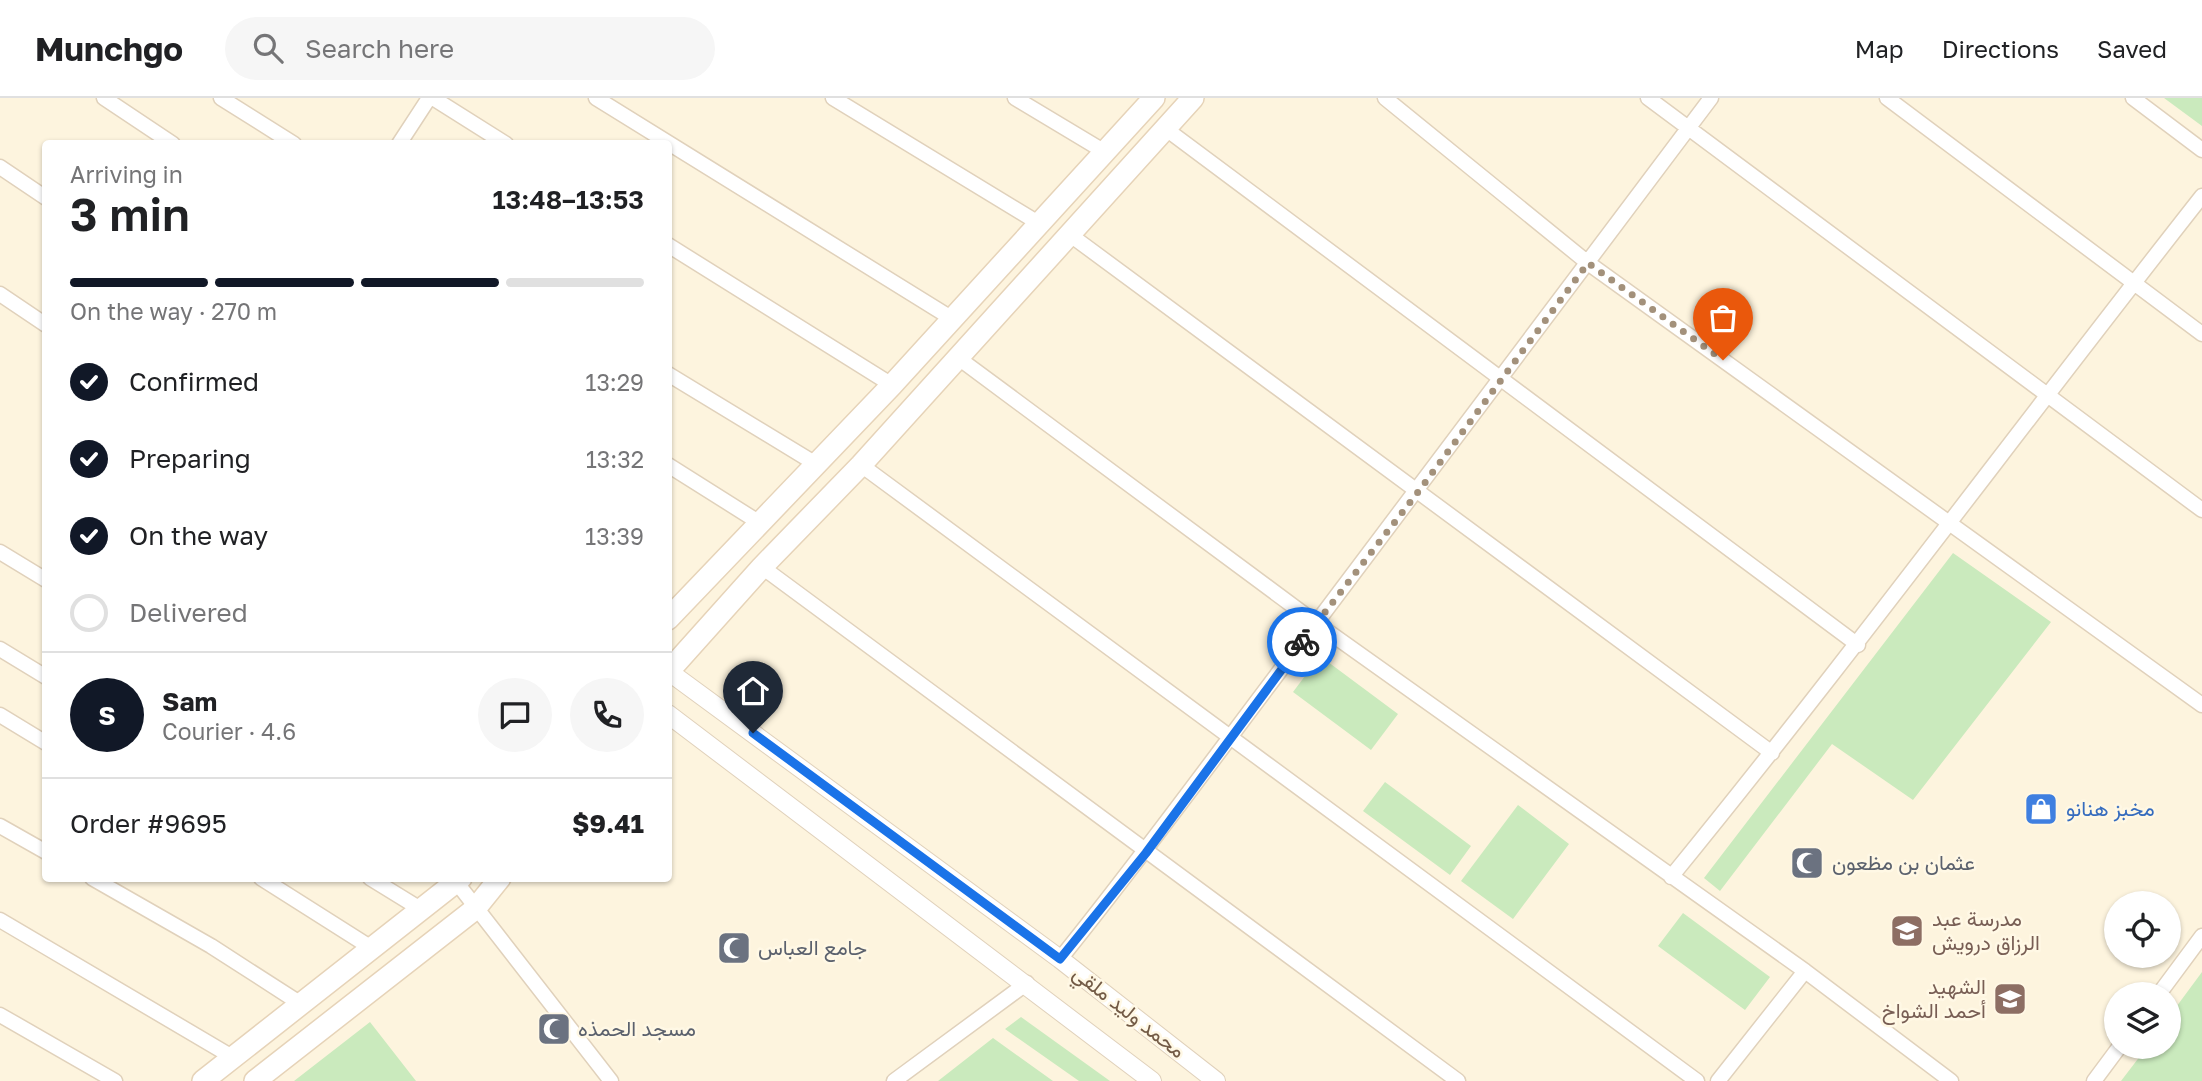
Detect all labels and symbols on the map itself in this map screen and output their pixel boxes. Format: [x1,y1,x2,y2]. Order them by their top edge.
pin [1693,288,1753,360]
courier [1267,607,1337,677]
pin [723,661,783,733]
shop icon: مخبز هنانو [2022,790,2060,828]
place label: مخبز هنانو [2066,795,2155,822]
mosque icon: عثمان بن مظعون [1788,844,1826,882]
place label: عثمان بن مظعون [1832,849,1975,876]
place label: مدرسة عبد الرزاق درويش [1932,905,2040,956]
school or university icon: مدرسة عبد الرزاق درويش [1888,912,1926,950]
mosque icon: جامع العباس [715,929,753,967]
place label: جامع العباس [758,934,867,962]
street label: محمد وليد ملقي [1065,959,1191,1067]
place label: الشهيد أحمد الشواخ [1882,973,1986,1025]
school or university icon: الشهيد أحمد الشواخ [1991,980,2029,1018]
mosque icon: مسجد الحمذه [535,1010,573,1048]
place label: مسجد الحمذه [578,1015,696,1041]

